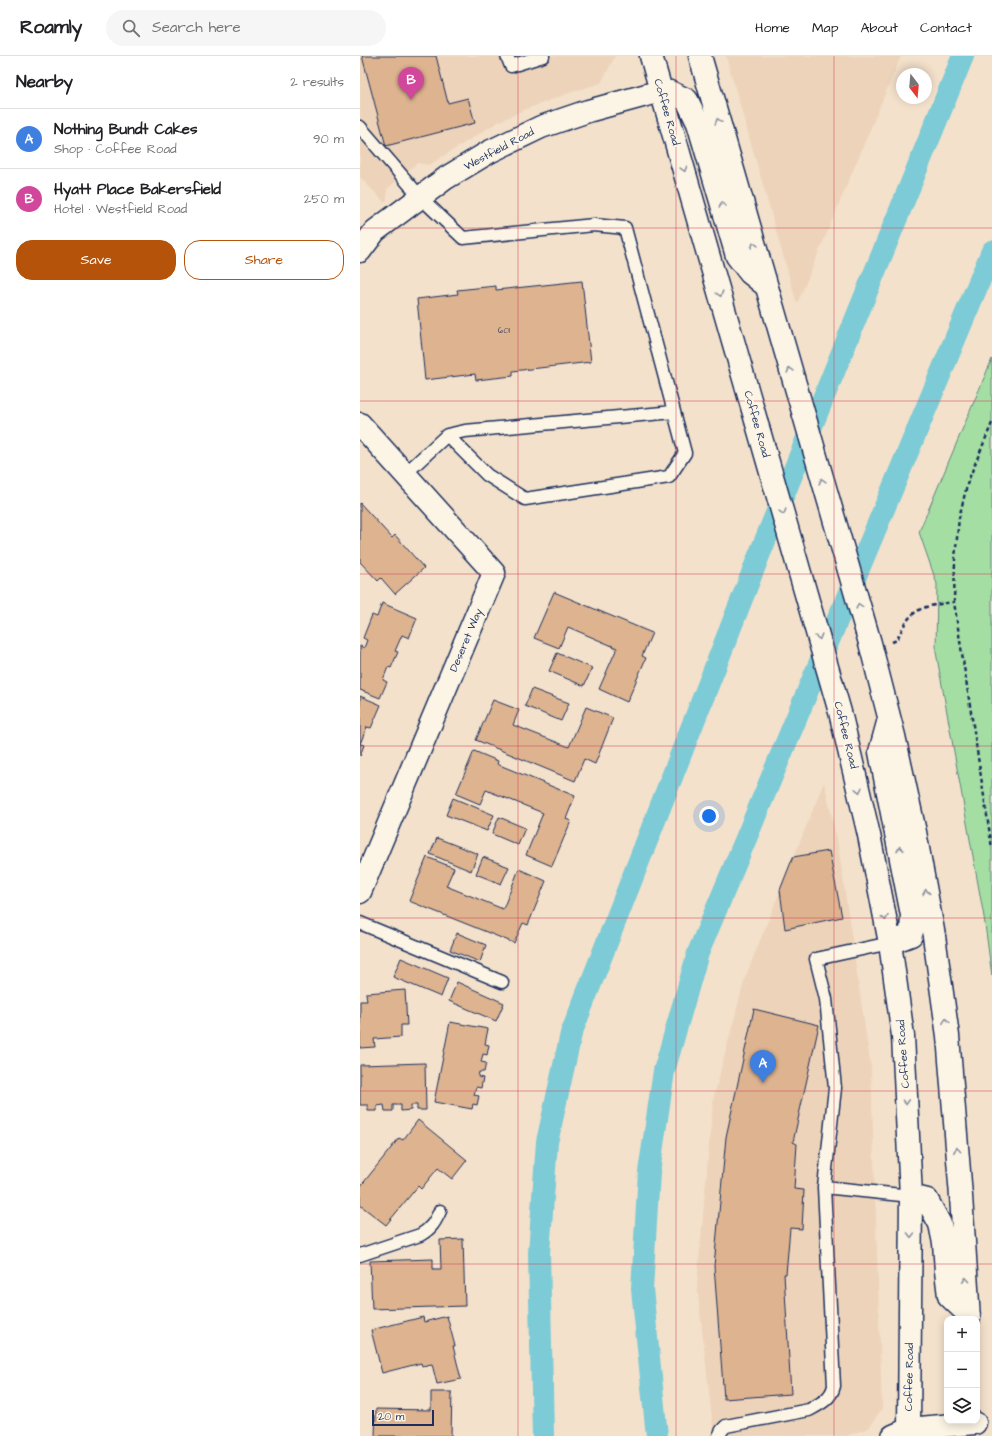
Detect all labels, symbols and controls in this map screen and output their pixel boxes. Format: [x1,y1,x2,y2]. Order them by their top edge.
search box [106,10,386,46]
text: Roamly [20,14,82,41]
icon: search [120,17,142,39]
text: Search here [152,17,241,38]
text: Home [755,18,790,38]
text: Map [812,18,838,38]
text: About [860,18,898,38]
text: Contact [920,18,972,38]
pin: B [398,67,424,100]
north arrow [896,68,932,104]
text: Nearby [16,70,73,94]
text: 2 results [290,73,344,91]
street label: Coffee Road [650,77,684,147]
one-way arrow [714,117,723,124]
text: Nothing Bundt Cakes [54,119,198,140]
street label: Westfield Road [461,124,537,174]
text: A [25,130,33,148]
text: 90 m [313,130,344,148]
text: Shop · Coffee Road [54,140,177,158]
one-way arrow [679,165,688,172]
text: Hyatt Place Bakersfield [54,179,221,200]
text: B [24,190,34,208]
text: 250 m [304,190,344,208]
text: Hotel · Westfield Road [54,200,187,218]
one-way arrow [718,202,727,209]
button: Save [16,240,176,280]
button: Share [184,240,344,280]
one-way arrow [750,242,759,249]
one-way arrow [715,290,724,297]
house number: 601 [498,324,510,337]
one-way arrow [786,367,795,374]
street label: Coffee Road [740,389,774,459]
one-way arrow [819,478,827,485]
one-way arrow [778,509,787,516]
one-way arrow [855,603,864,610]
street label: Deseret Way [446,606,487,674]
one-way arrow [814,634,823,641]
street label: Coffee Road [830,700,862,770]
one-way arrow [854,786,863,793]
your location [699,806,719,826]
one-way arrow [896,846,904,852]
one-way arrow [922,889,931,896]
one-way arrow [880,914,889,921]
one-way arrow [941,1018,950,1024]
street label: Coffee Road [893,1019,913,1089]
pin: A [750,1050,776,1083]
one-way arrow [902,1099,911,1105]
one-way arrow [953,1147,962,1153]
one-way arrow [907,1232,915,1238]
one-way arrow [962,1277,971,1283]
map controls [944,1316,980,1424]
button: + [944,1316,980,1352]
street label: Coffee Road [901,1342,917,1411]
button: − [944,1352,980,1388]
button: layers [944,1388,980,1424]
scale bar [372,1408,434,1427]
text: 20 m [378,1409,404,1424]

